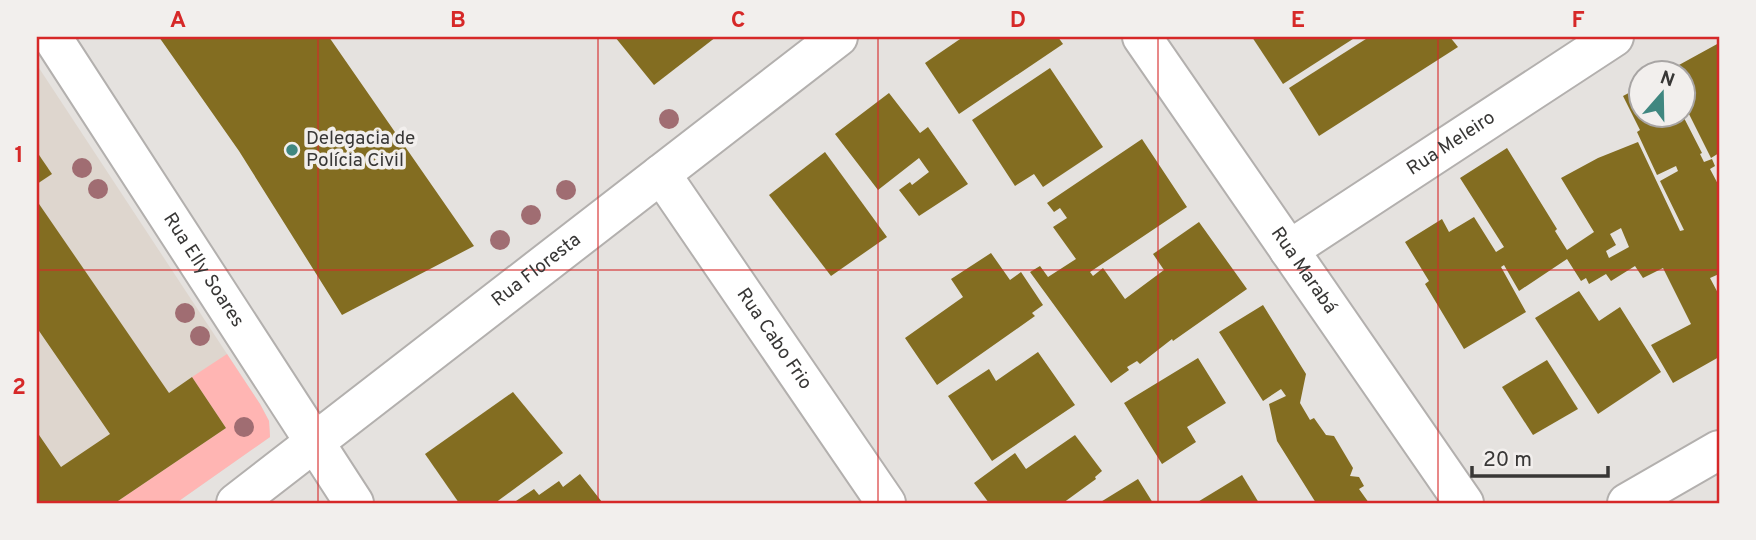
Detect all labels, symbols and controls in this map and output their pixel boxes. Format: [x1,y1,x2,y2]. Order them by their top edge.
text: A [170,7,186,36]
text: B [450,7,466,36]
text: C [731,7,745,36]
text: D [1010,7,1026,36]
text: E [1291,7,1305,36]
text: F [1571,7,1585,36]
north arrow [1626,60,1696,130]
text: N [1657,66,1678,94]
street label: Rua Meleiro [1403,106,1500,181]
place label: Delegacia de Polícia Civil [306,127,415,173]
text: 1 [14,142,24,171]
marker: Delegacia de Polícia Civil [284,142,300,158]
street label: Rua Elly Soares [157,209,249,332]
street label: Rua Marabá [1265,223,1342,319]
street label: Rua Floresta [487,228,586,312]
street label: Rua Cabo Frio [731,284,817,395]
text: 2 [12,374,26,403]
scale bar [1472,435,1609,479]
text: 20 m [1483,447,1532,474]

